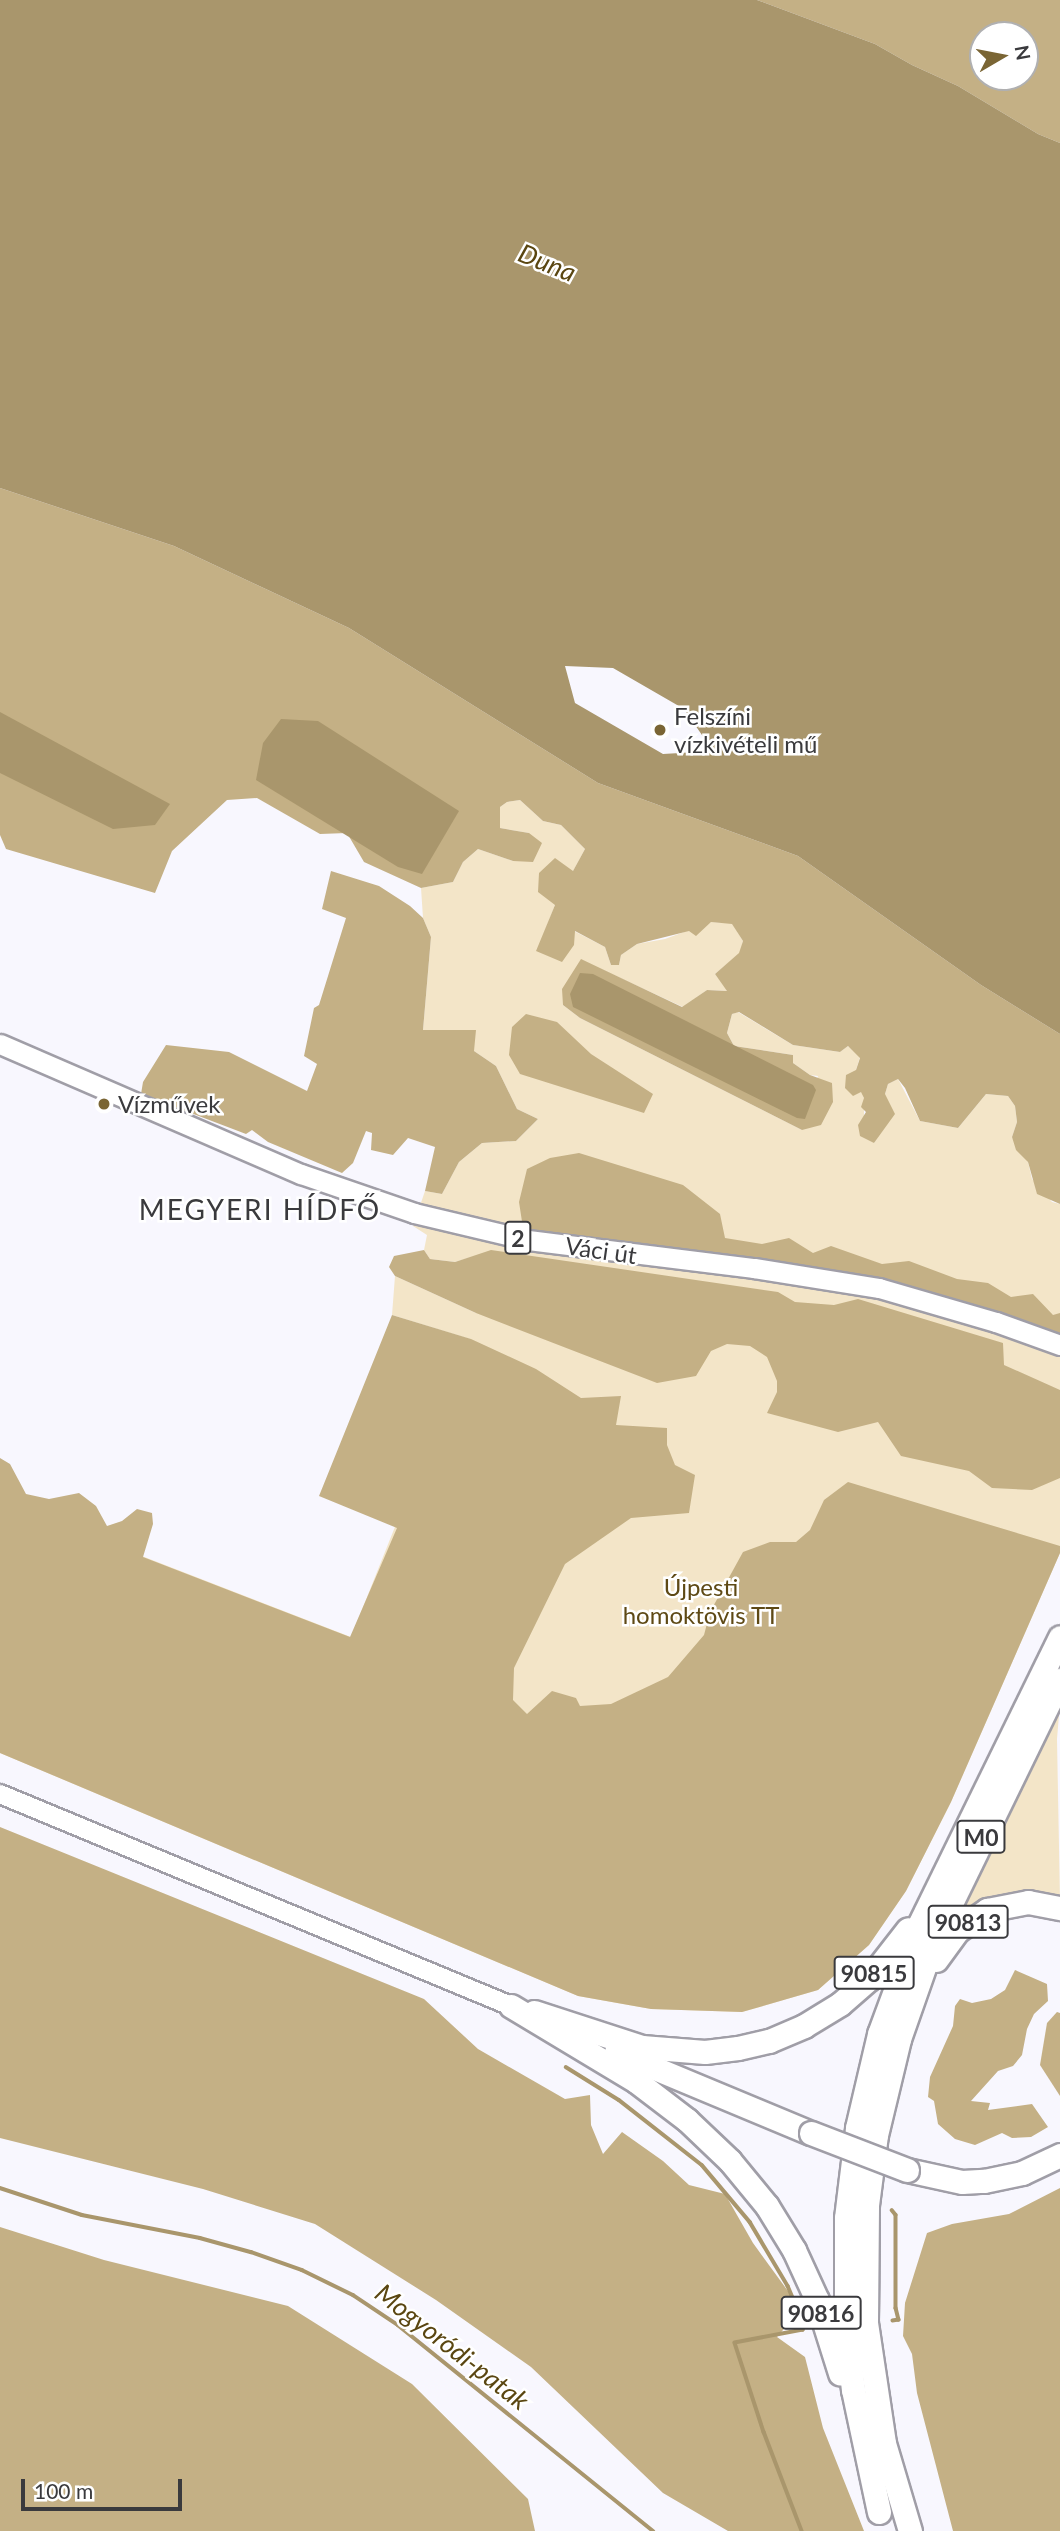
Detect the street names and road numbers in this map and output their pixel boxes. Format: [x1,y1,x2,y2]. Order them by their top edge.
road number: 2 [504,1218,532,1258]
street label: Váci út [563,1231,639,1269]
road number: M0 [955,1818,1007,1856]
road number: 90813 [926,1902,1010,1941]
road number: 90815 [832,1954,916,1992]
road number: 90816 [779,2294,863,2332]

